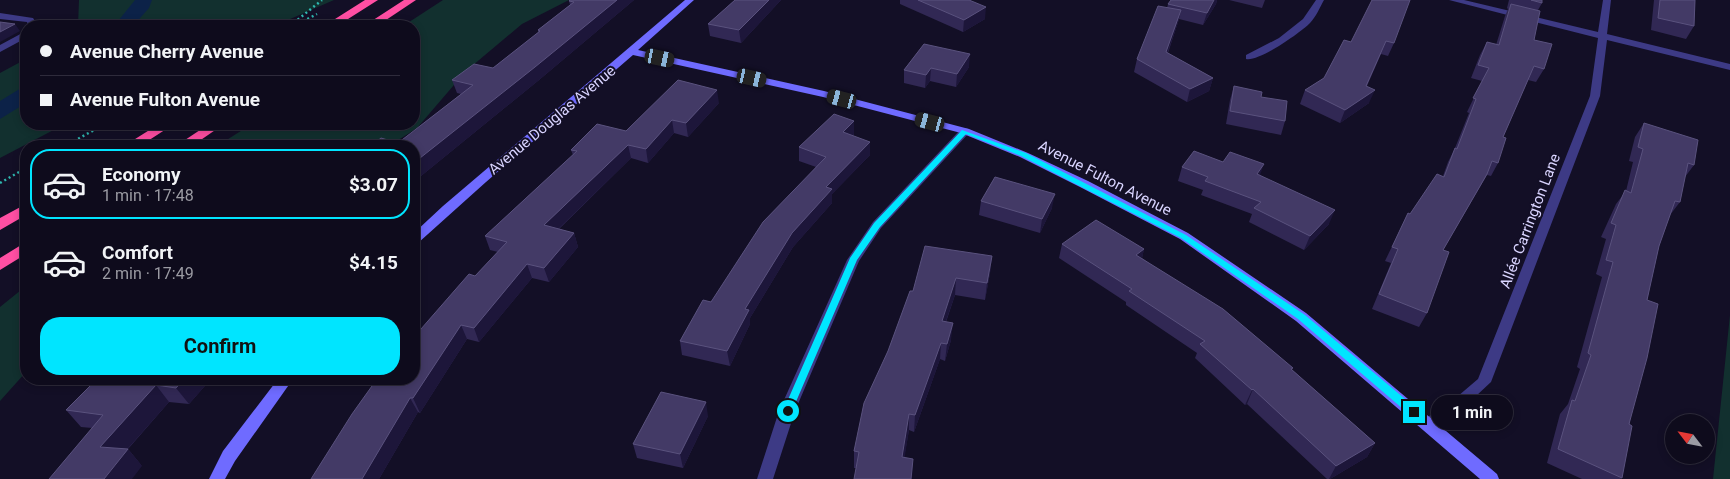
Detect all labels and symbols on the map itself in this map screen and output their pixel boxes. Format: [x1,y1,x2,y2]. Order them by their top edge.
car [643,48,676,68]
street label: Avenue Douglas Avenue [485,62,619,178]
car [735,67,768,89]
car [825,88,858,110]
car [913,111,946,133]
street label: Avenue Fulton Avenue [1035,137,1175,219]
street label: Allée Carrington Lane [1496,151,1564,291]
callout: 1 min [1432,394,1514,430]
route start [777,400,799,422]
route end [1403,401,1425,423]
north arrow [1665,414,1715,464]

